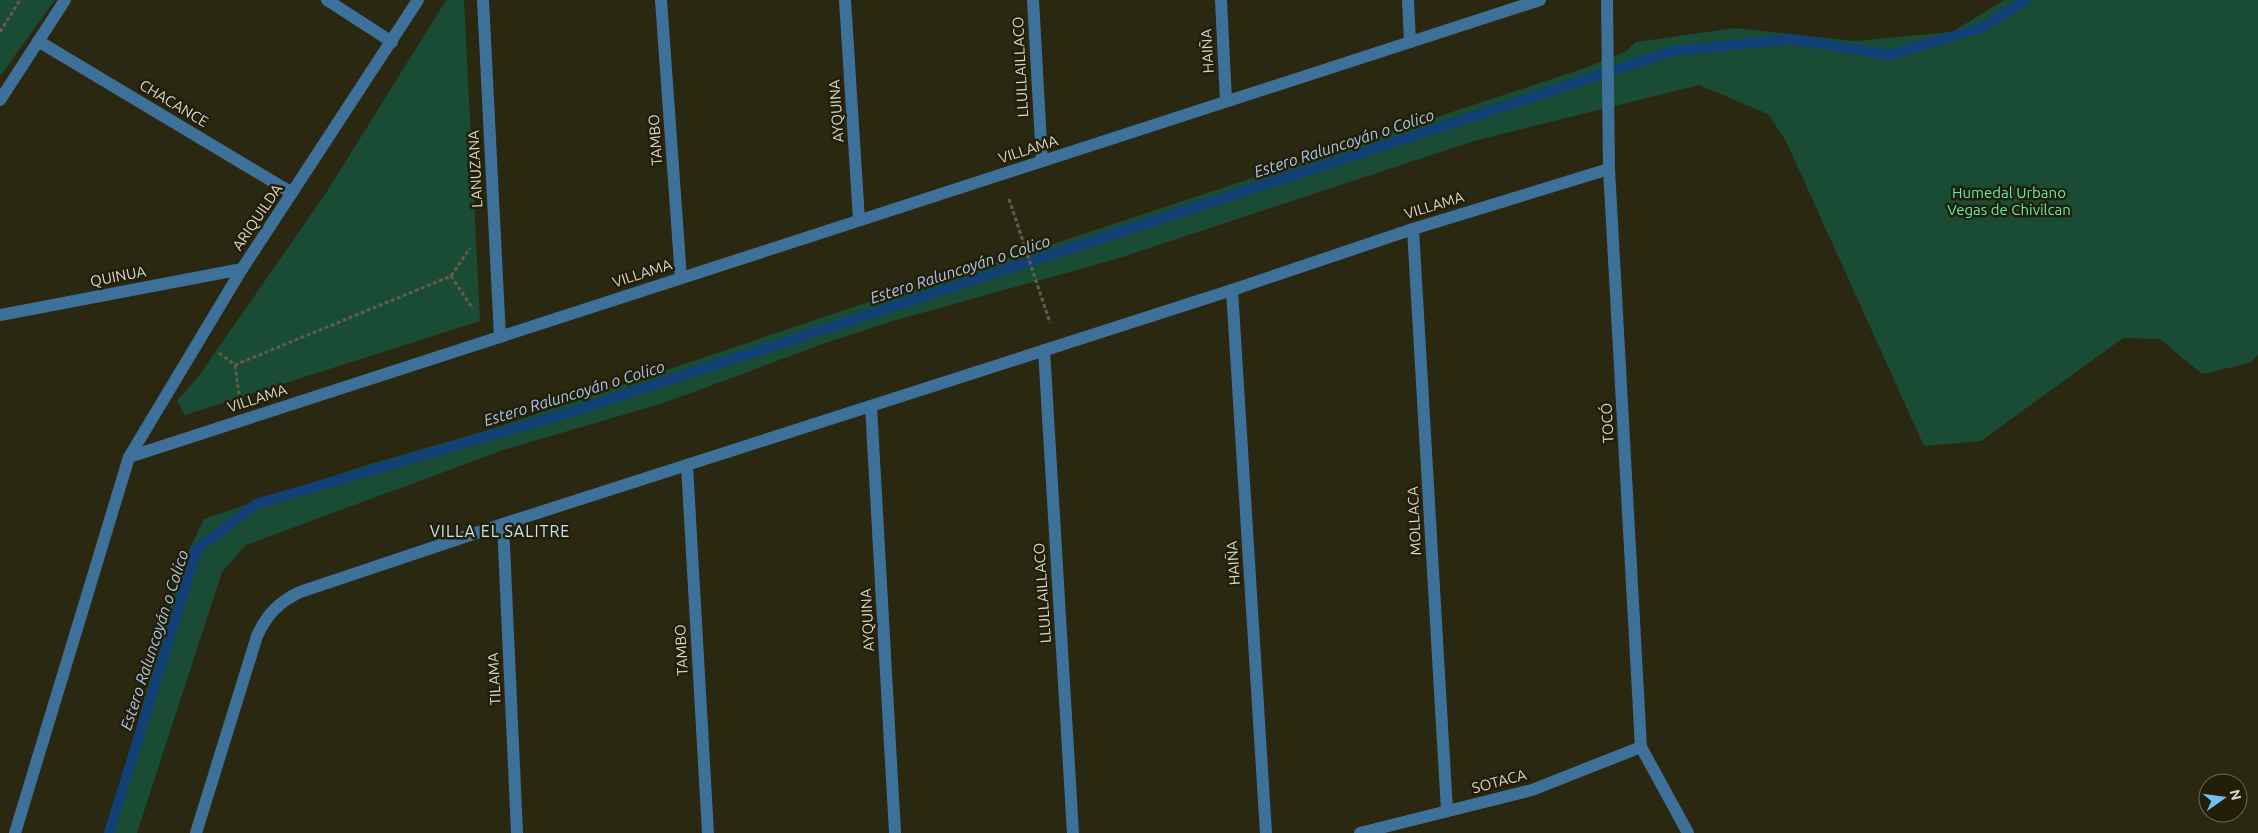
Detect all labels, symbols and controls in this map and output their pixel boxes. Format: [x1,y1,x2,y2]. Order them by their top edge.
street label: LLULLAILLACO [1009,16,1031,118]
street label: HAIÑA [1197,28,1217,74]
street label: CHACANCE [137,76,211,130]
street label: AYQUINA [825,79,847,143]
water label: Estero Raluncoyán o Colico [1252,105,1437,181]
street label: TAMBO [645,114,665,166]
street label: LANUZANA [464,129,486,208]
street label: VILLAMA [996,131,1060,167]
street label: ARIQUILDA [229,180,286,253]
park label: Humedal Urbano Vegas de Chivilcan [1947,184,2071,218]
street label: VILLAMA [1402,188,1466,222]
water label: Estero Raluncoyán o Colico [868,231,1053,307]
street label: VILLAMA [610,255,674,291]
street label: QUINUA [89,262,148,290]
water label: Estero Raluncoyán o Colico [481,357,667,429]
street label: VILLAMA [225,380,289,416]
street label: TOCÓ [1597,402,1617,444]
street label: MOLLACA [1404,486,1424,556]
district label: VILLA EL SALITRE [430,522,570,540]
street label: HAIÑA [1223,540,1243,586]
street label: LLULLAILLACO [1030,542,1054,644]
water label: Estero Raluncoyán o Colico [116,547,192,732]
street label: AYQUINA [857,588,877,652]
street label: TAMBO [671,624,691,676]
street label: TILAMA [484,652,504,706]
street label: SOTACA [1470,766,1528,796]
north arrow [2198,773,2248,823]
text: N [2227,788,2245,802]

